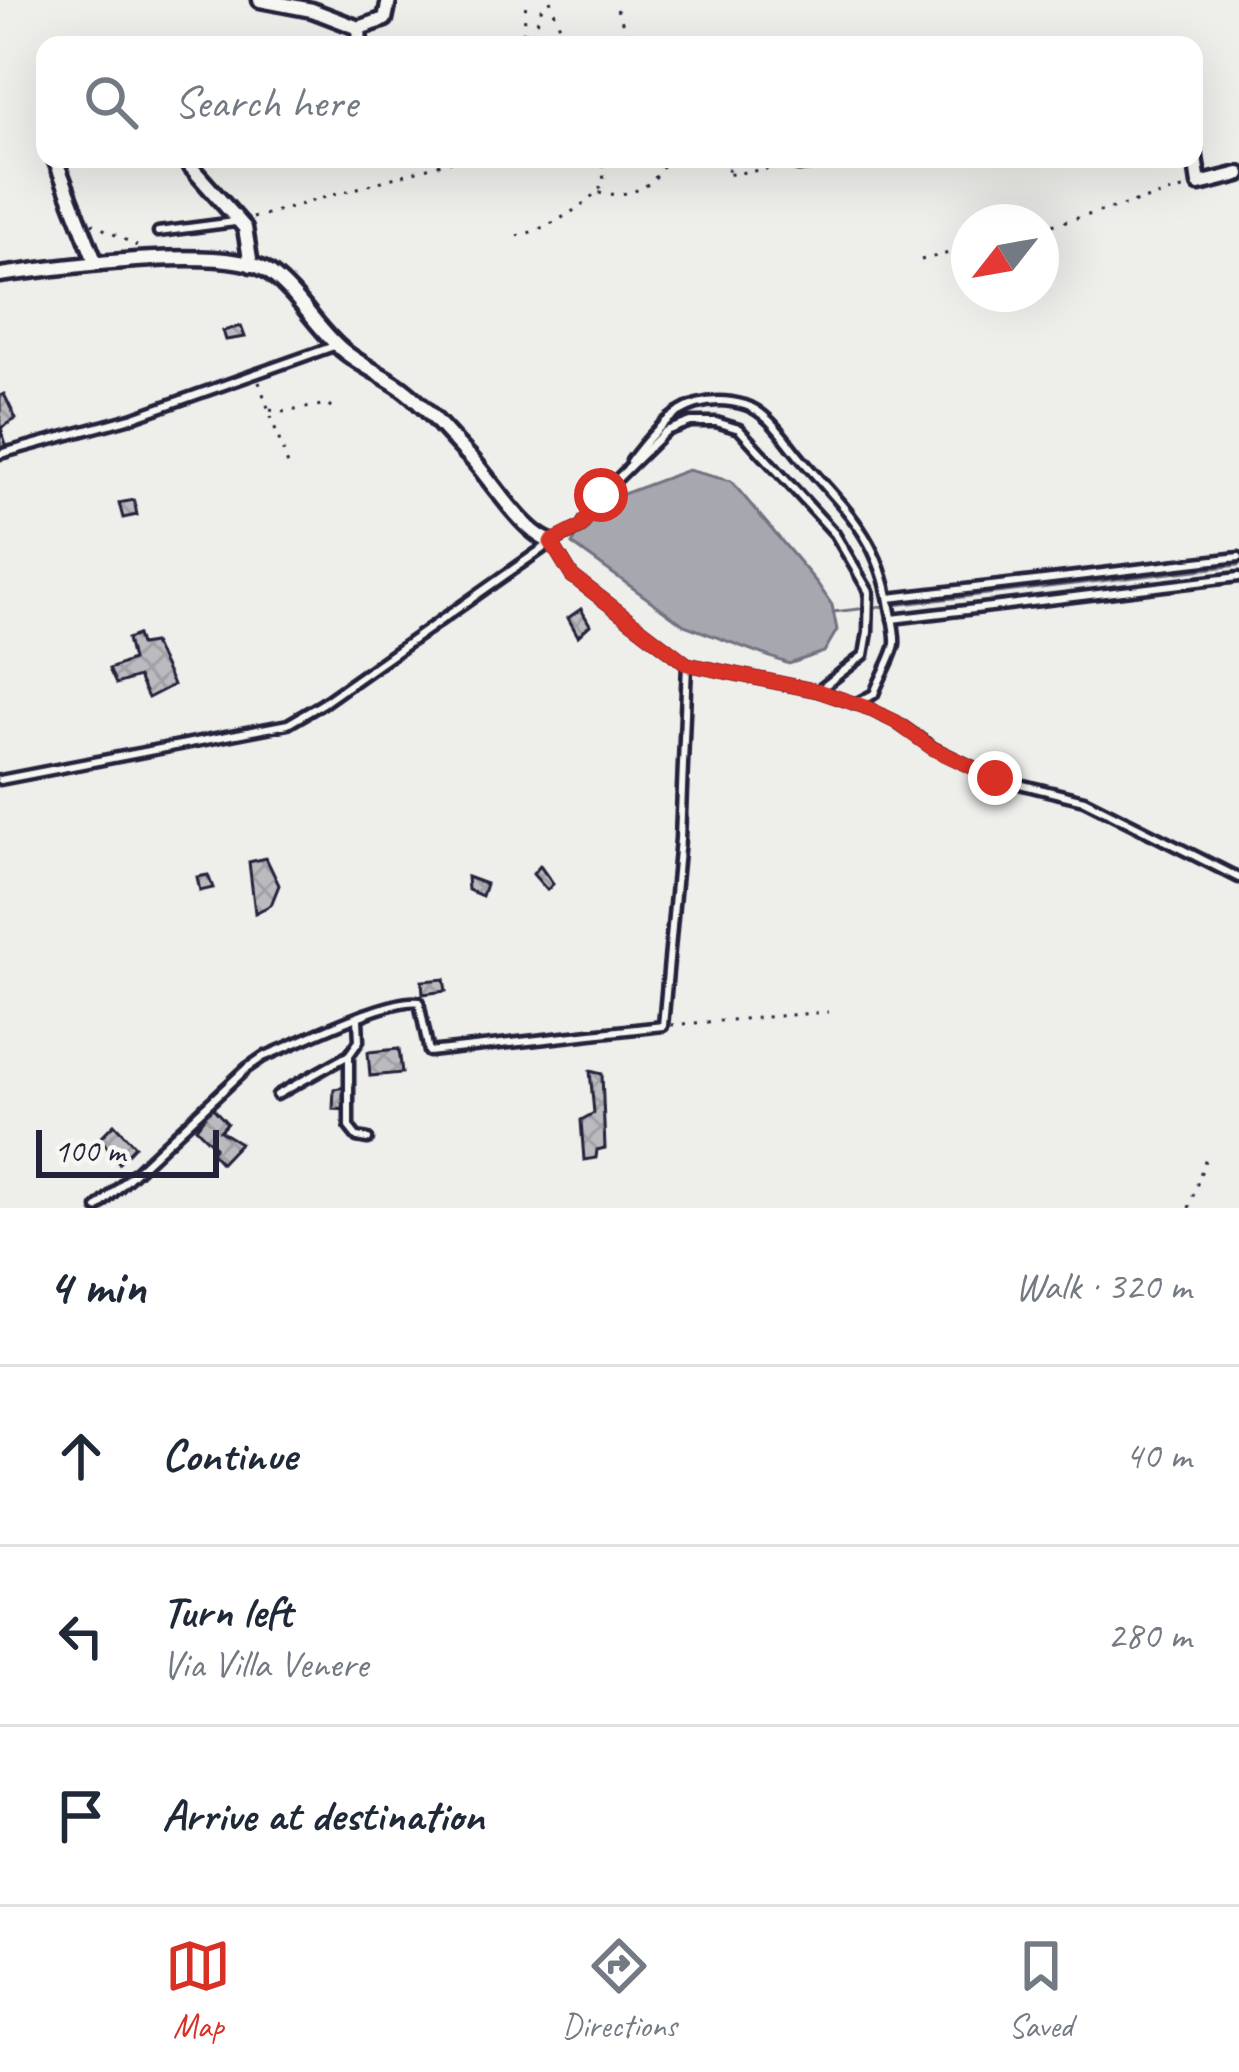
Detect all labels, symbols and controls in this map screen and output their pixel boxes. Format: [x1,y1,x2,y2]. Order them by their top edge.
search box [36,36,1203,168]
icon: search [78,69,144,135]
text: Search here [174,74,357,131]
north arrow [951,204,1059,312]
route start [574,468,628,522]
route end [968,751,1022,805]
scale bar [36,1124,219,1177]
text: 100 m [54,1130,125,1172]
text: 4 min [48,1254,146,1318]
text: Walk · 320 m [1015,1262,1191,1311]
icon: ahead [48,1423,114,1489]
text: Continue [162,1427,296,1484]
text: 40 m [1125,1431,1191,1480]
text: Turn left [162,1583,292,1640]
icon: left [48,1603,114,1669]
text: 280 m [1107,1611,1191,1660]
text: Via Villa Venere [162,1640,368,1689]
icon: arrive [48,1783,114,1849]
text: Arrive at destination [162,1787,484,1844]
tab: Map [165,1933,231,2047]
tab: Directions [562,1933,677,2047]
tab: Saved [1008,1933,1074,2047]

